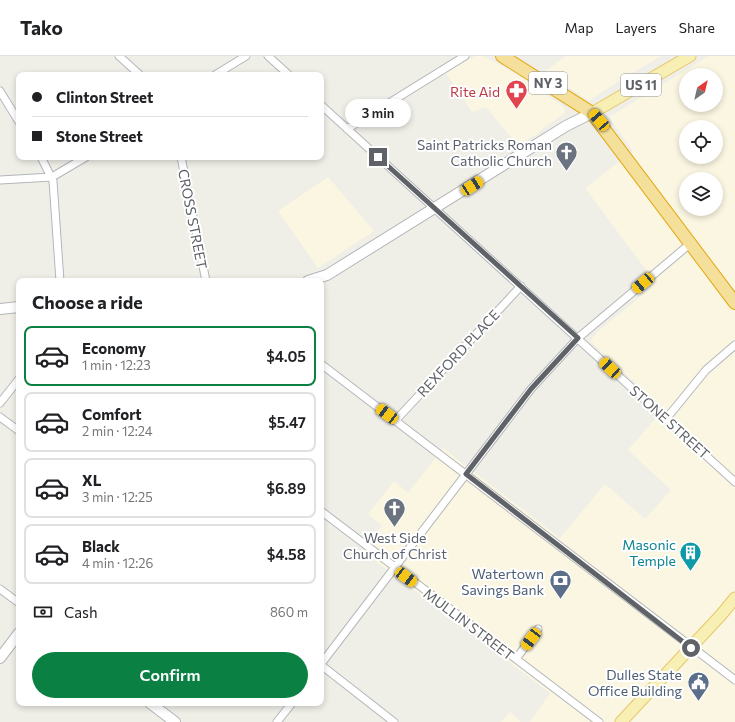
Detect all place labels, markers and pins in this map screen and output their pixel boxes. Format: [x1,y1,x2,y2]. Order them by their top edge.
pharmacy icon: Rite Aid [503,78,529,111]
place label: Rite Aid [450,83,500,100]
place label: Saint Patricks Roman Catholic Church [417,136,552,169]
church icon: Saint Patricks Roman Catholic Church [554,139,580,172]
church icon: West Side Church of Christ [382,496,408,529]
place label: West Side Church of Christ [343,529,447,562]
place label: Masonic Temple [622,536,676,569]
building icon: Masonic Temple [678,539,704,572]
place label: Watertown Savings Bank [461,565,544,598]
bank icon: Watertown Savings Bank [547,568,573,601]
place label: Dulles State Office Building [588,666,682,699]
public building icon: Dulles State Office Building [685,669,711,702]

